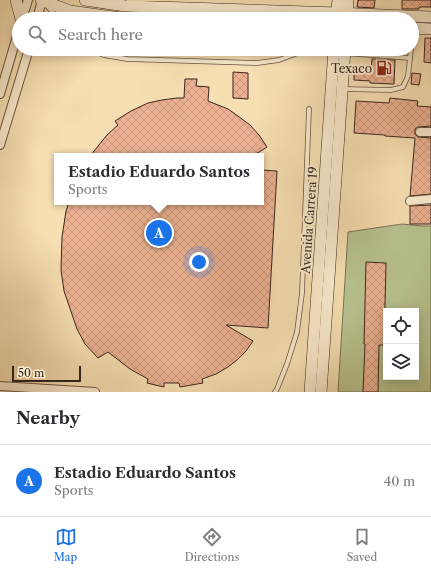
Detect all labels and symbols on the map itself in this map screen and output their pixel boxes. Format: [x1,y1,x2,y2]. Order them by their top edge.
fuel station icon: Texaco [375,59,393,77]
place label: Texaco [331,61,372,76]
street label: Avenida Carrera 19 [298,166,320,275]
pin: A [146,218,172,248]
your location [189,252,209,272]
scale bar [12,364,81,383]

